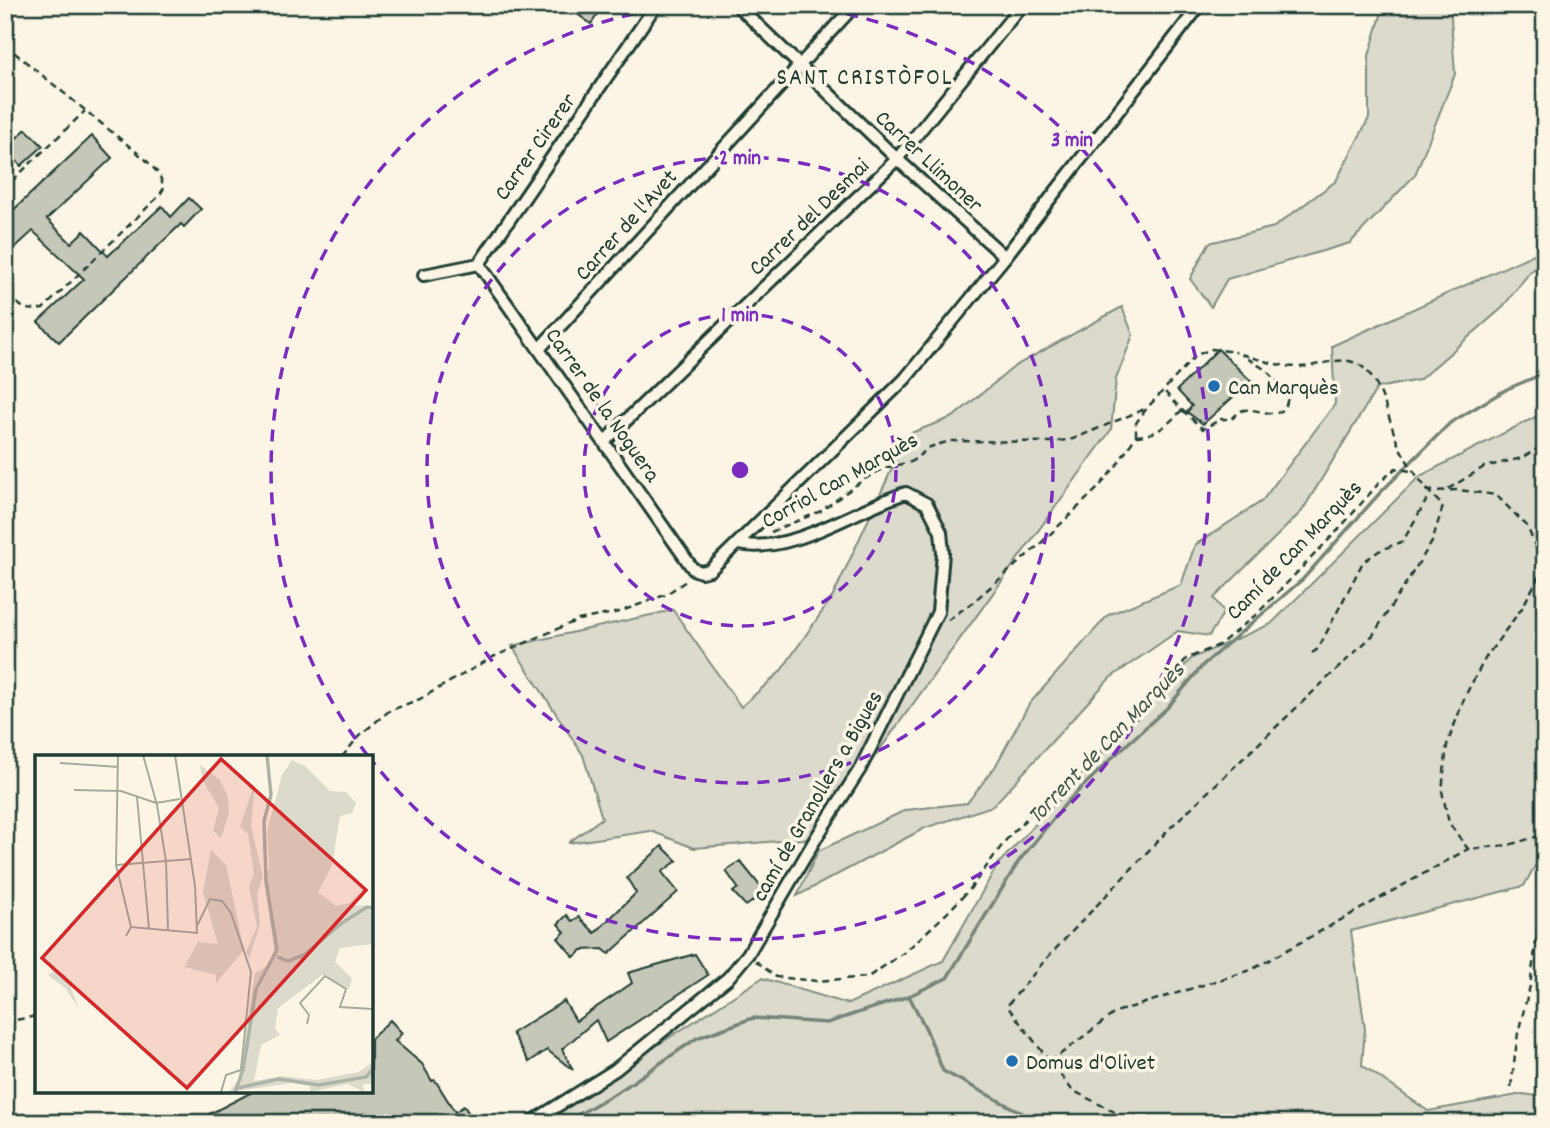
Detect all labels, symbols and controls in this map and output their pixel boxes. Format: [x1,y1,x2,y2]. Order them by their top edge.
district label: SANT CRISTÒFOL [776,62,954,96]
street label: Carrer Cirerer [488,87,586,208]
street label: Carrer Llimoner [866,104,990,222]
text: 3 min [1051,127,1093,157]
text: 2 min [719,145,761,175]
street label: Carrer del Desmai [742,152,878,285]
street label: Carrer de l'Avet [568,163,687,289]
text: 1 min [721,302,759,332]
street label: Carrer de la Noguera [535,322,667,491]
place label: Can Marquès [1228,373,1339,406]
marker: Can Marquès [1206,378,1222,394]
street label: Corriol Can Marquès [756,425,925,539]
centre of rings [728,458,752,482]
street label: Camí de Can Marquès [1220,474,1371,629]
water label: Torrent de Can Marquès [1020,654,1195,833]
street label: camí de Granollers a Bigues [745,685,893,908]
inset map [35,755,373,1093]
place label: Domus d'Olivet [1026,1048,1155,1081]
marker: Domus d'Olivet [1004,1053,1020,1069]

